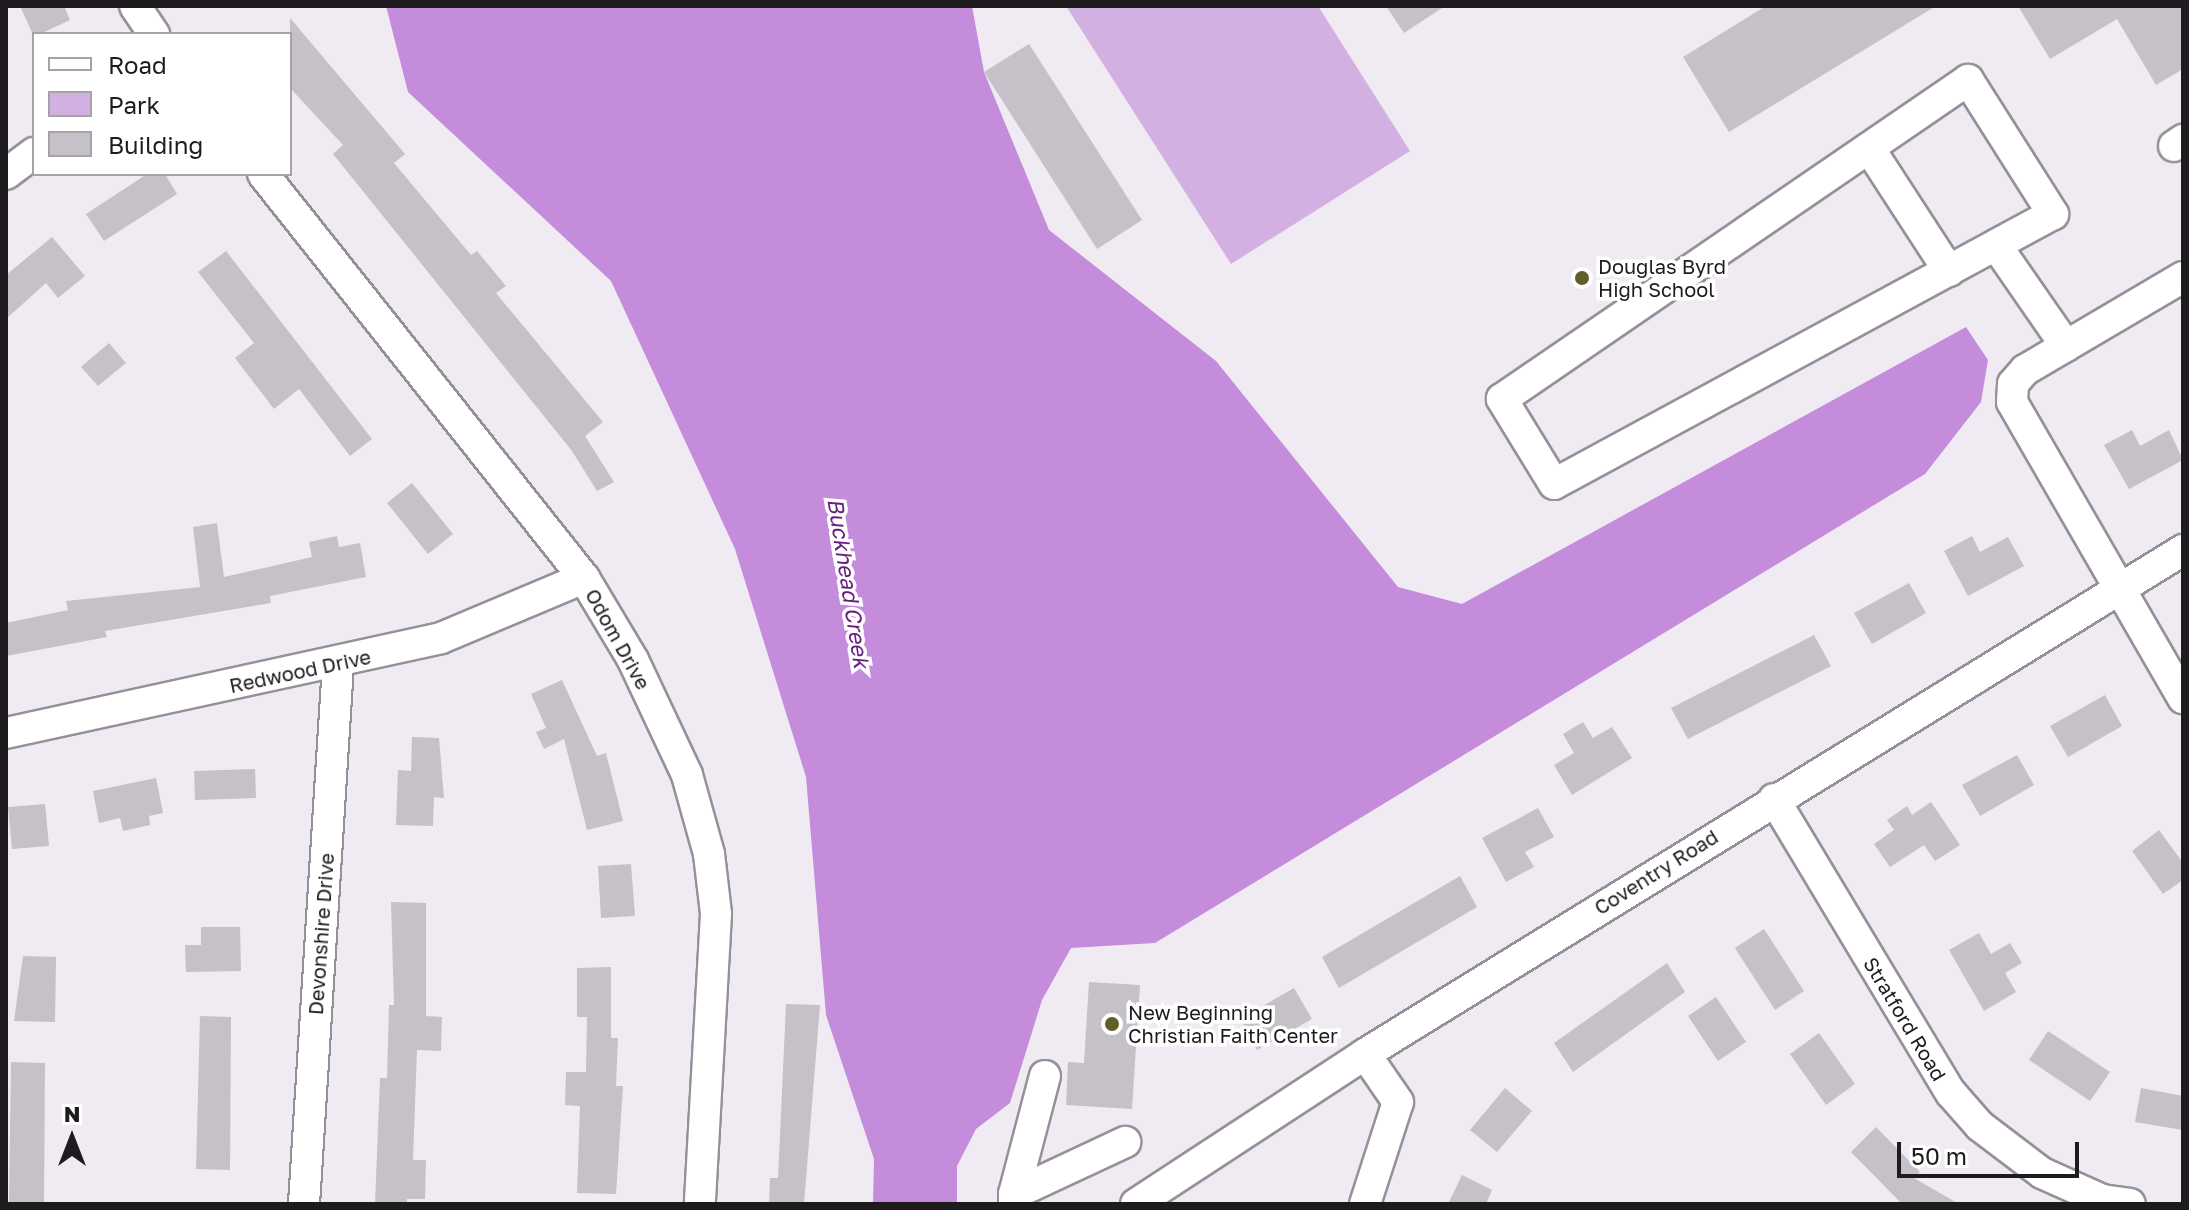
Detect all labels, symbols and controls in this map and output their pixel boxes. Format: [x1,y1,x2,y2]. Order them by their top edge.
legend [32,32,292,176]
text: Road [108,50,167,79]
text: Park [108,90,160,119]
text: Building [108,130,203,159]
place label: Douglas Byrd High School [1598,254,1726,301]
marker: Douglas Byrd High School [1573,269,1591,287]
water label: Buckhead Creek [823,496,875,670]
street label: Odom Drive [581,584,655,694]
street label: Redwood Drive [227,644,373,698]
street label: Coventry Road [1590,824,1722,920]
street label: Devonshire Drive [303,852,339,1016]
street label: Stratford Road [1859,953,1951,1085]
place label: New Beginning Christian Faith Center [1128,1000,1338,1047]
marker: New Beginning Christian Faith Center [1103,1015,1121,1033]
north arrow [32,1098,112,1178]
text: N [64,1100,80,1127]
scale bar [1901,1126,2083,1176]
text: 50 m [1911,1141,1967,1170]

